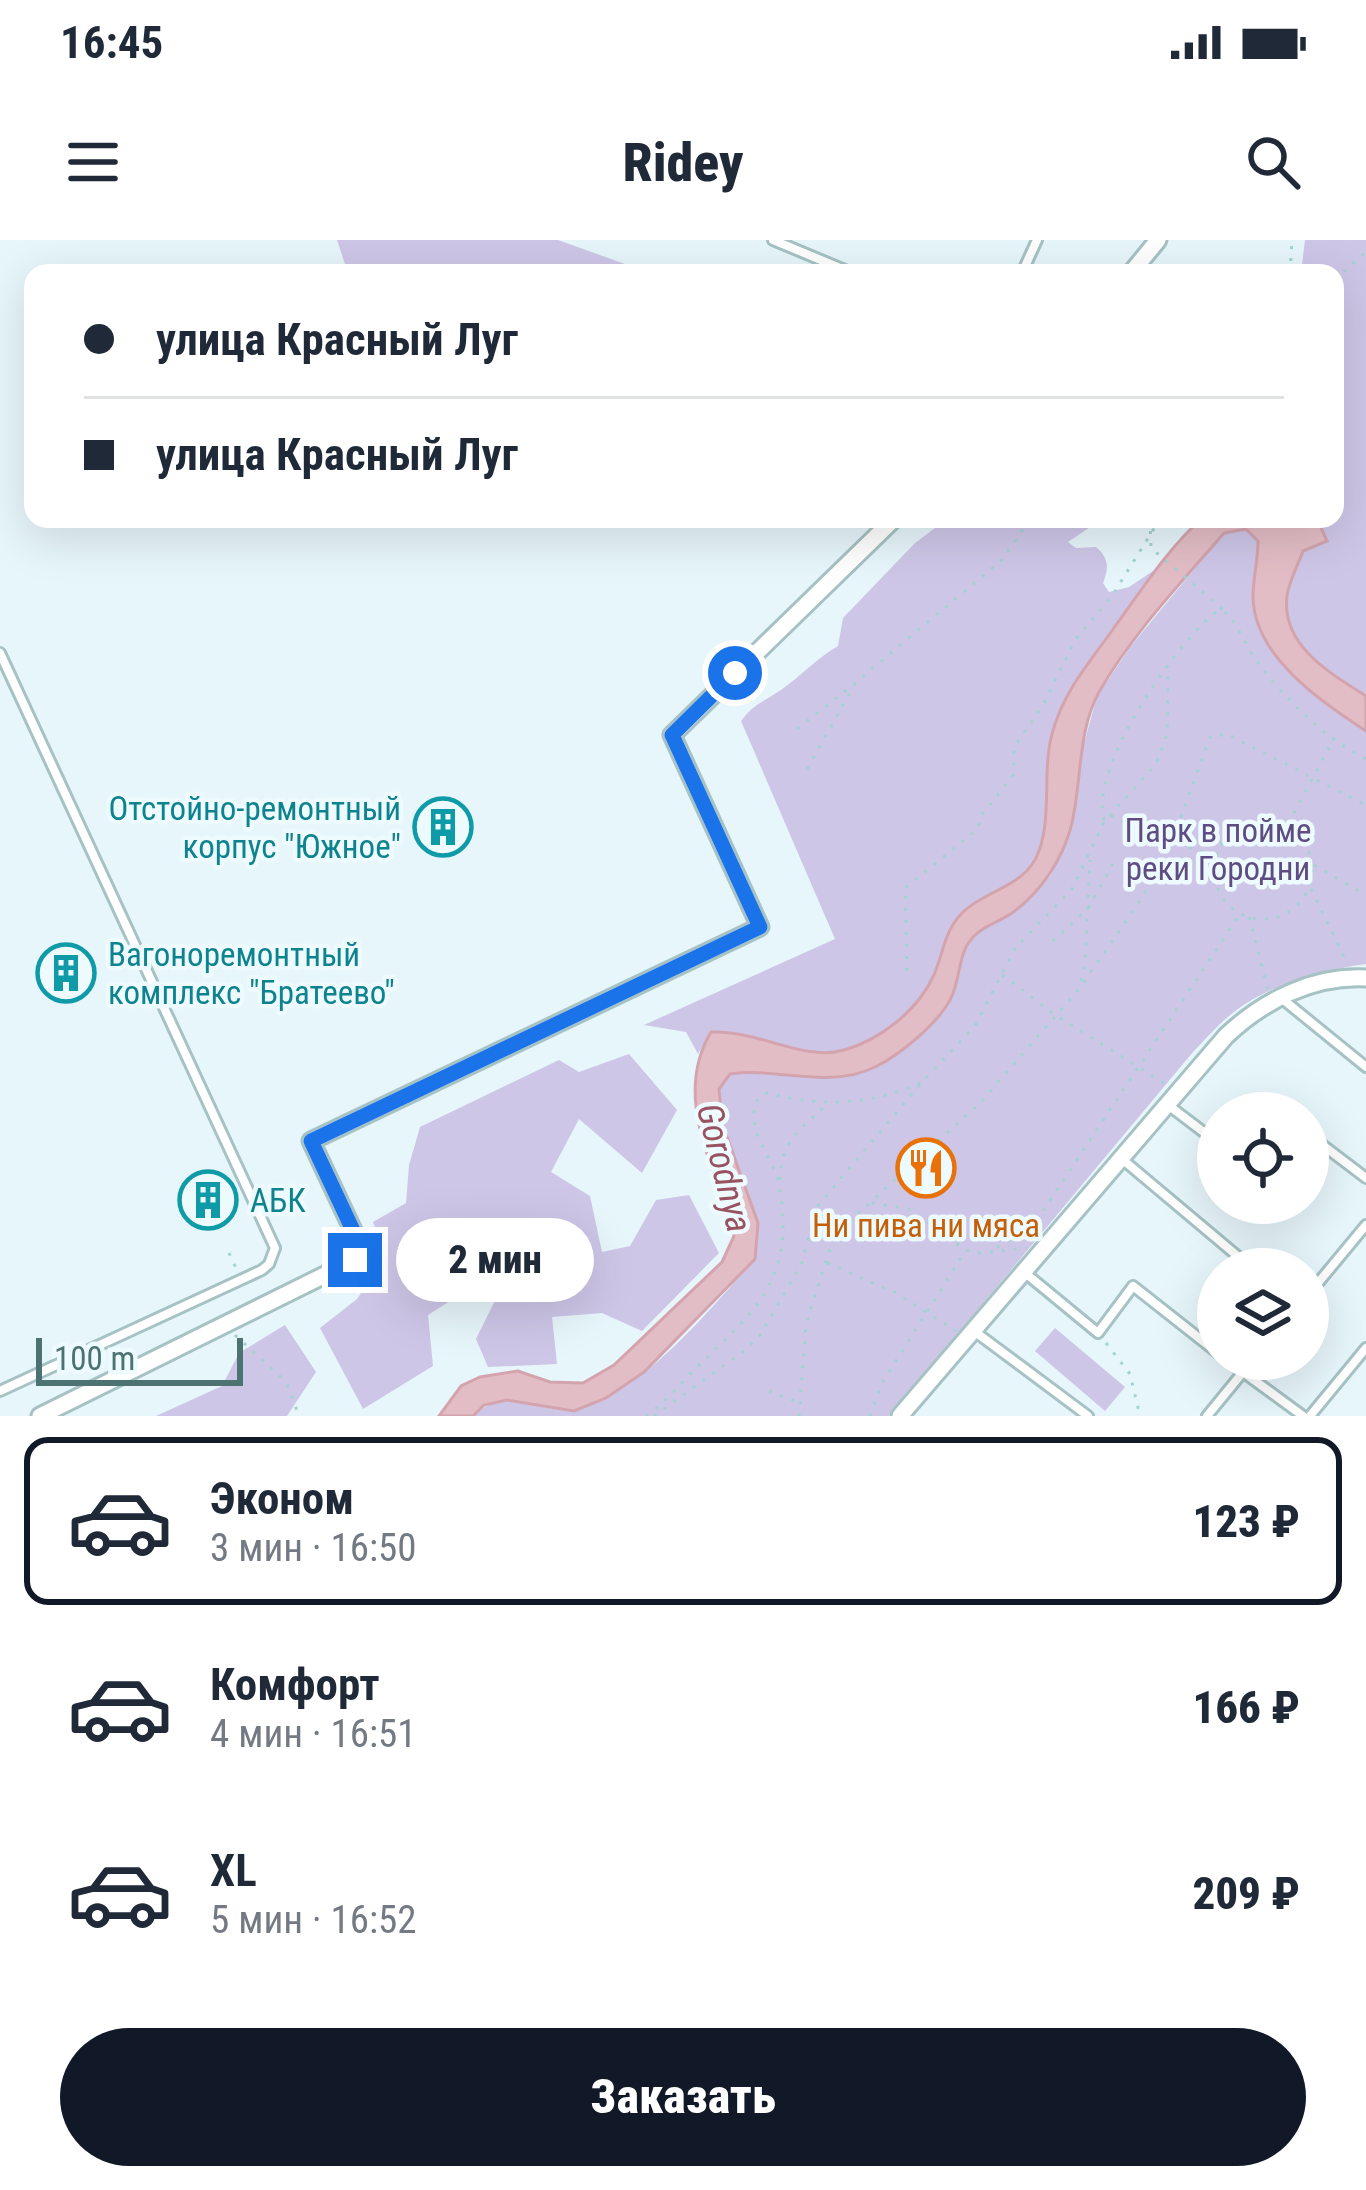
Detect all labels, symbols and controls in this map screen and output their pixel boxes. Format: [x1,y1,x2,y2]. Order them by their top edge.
text: 16:45 [60,16,163,69]
icon: menu [60,129,126,195]
icon: search [1240,129,1306,195]
text: Ridey [623,131,743,194]
text: улица Красный Луг [156,313,518,366]
text: улица Красный Луг [156,428,518,481]
route start [708,646,762,700]
place label: Отстойно-ремонтный корпус "Южное" [108,789,401,866]
building icon: Отстойно-ремонтный корпус "Южное" [412,796,474,858]
park label: Парк в пойме реки Городни [1124,811,1312,888]
place label: Вагоноремонтный комплекс "Братеево" [108,935,395,1012]
building icon: Вагоноремонтный комплекс "Братеево" [35,942,97,1004]
map controls [1197,1092,1329,1380]
button: locate [1197,1092,1329,1224]
water label: Gorodnya [688,1099,760,1237]
restaurant icon: Ни пива ни мяса [895,1137,957,1199]
building icon: АБК [177,1169,239,1231]
place label: АБК [250,1181,306,1220]
place label: Ни пива ни мяса [812,1206,1040,1245]
callout: 2 мин [397,1218,595,1302]
route end [328,1233,382,1287]
text: 2 мин [448,1237,542,1283]
button: layers [1197,1248,1329,1380]
scale bar [36,1332,243,1385]
text: 100 m [54,1339,135,1378]
icon: car [66,1467,174,1575]
text: Эконом [210,1472,354,1525]
text: 123 ₽ [1192,1495,1300,1548]
text: 3 мин · 16:50 [210,1525,417,1571]
icon: car [66,1653,174,1761]
text: Комфорт [210,1658,380,1711]
text: 166 ₽ [1192,1681,1300,1734]
text: 4 мин · 16:51 [210,1711,417,1757]
icon: car [66,1839,174,1947]
text: XL [210,1844,257,1897]
text: 209 ₽ [1192,1867,1300,1920]
text: 5 мин · 16:52 [210,1897,417,1943]
button: Заказать [60,2028,1306,2166]

